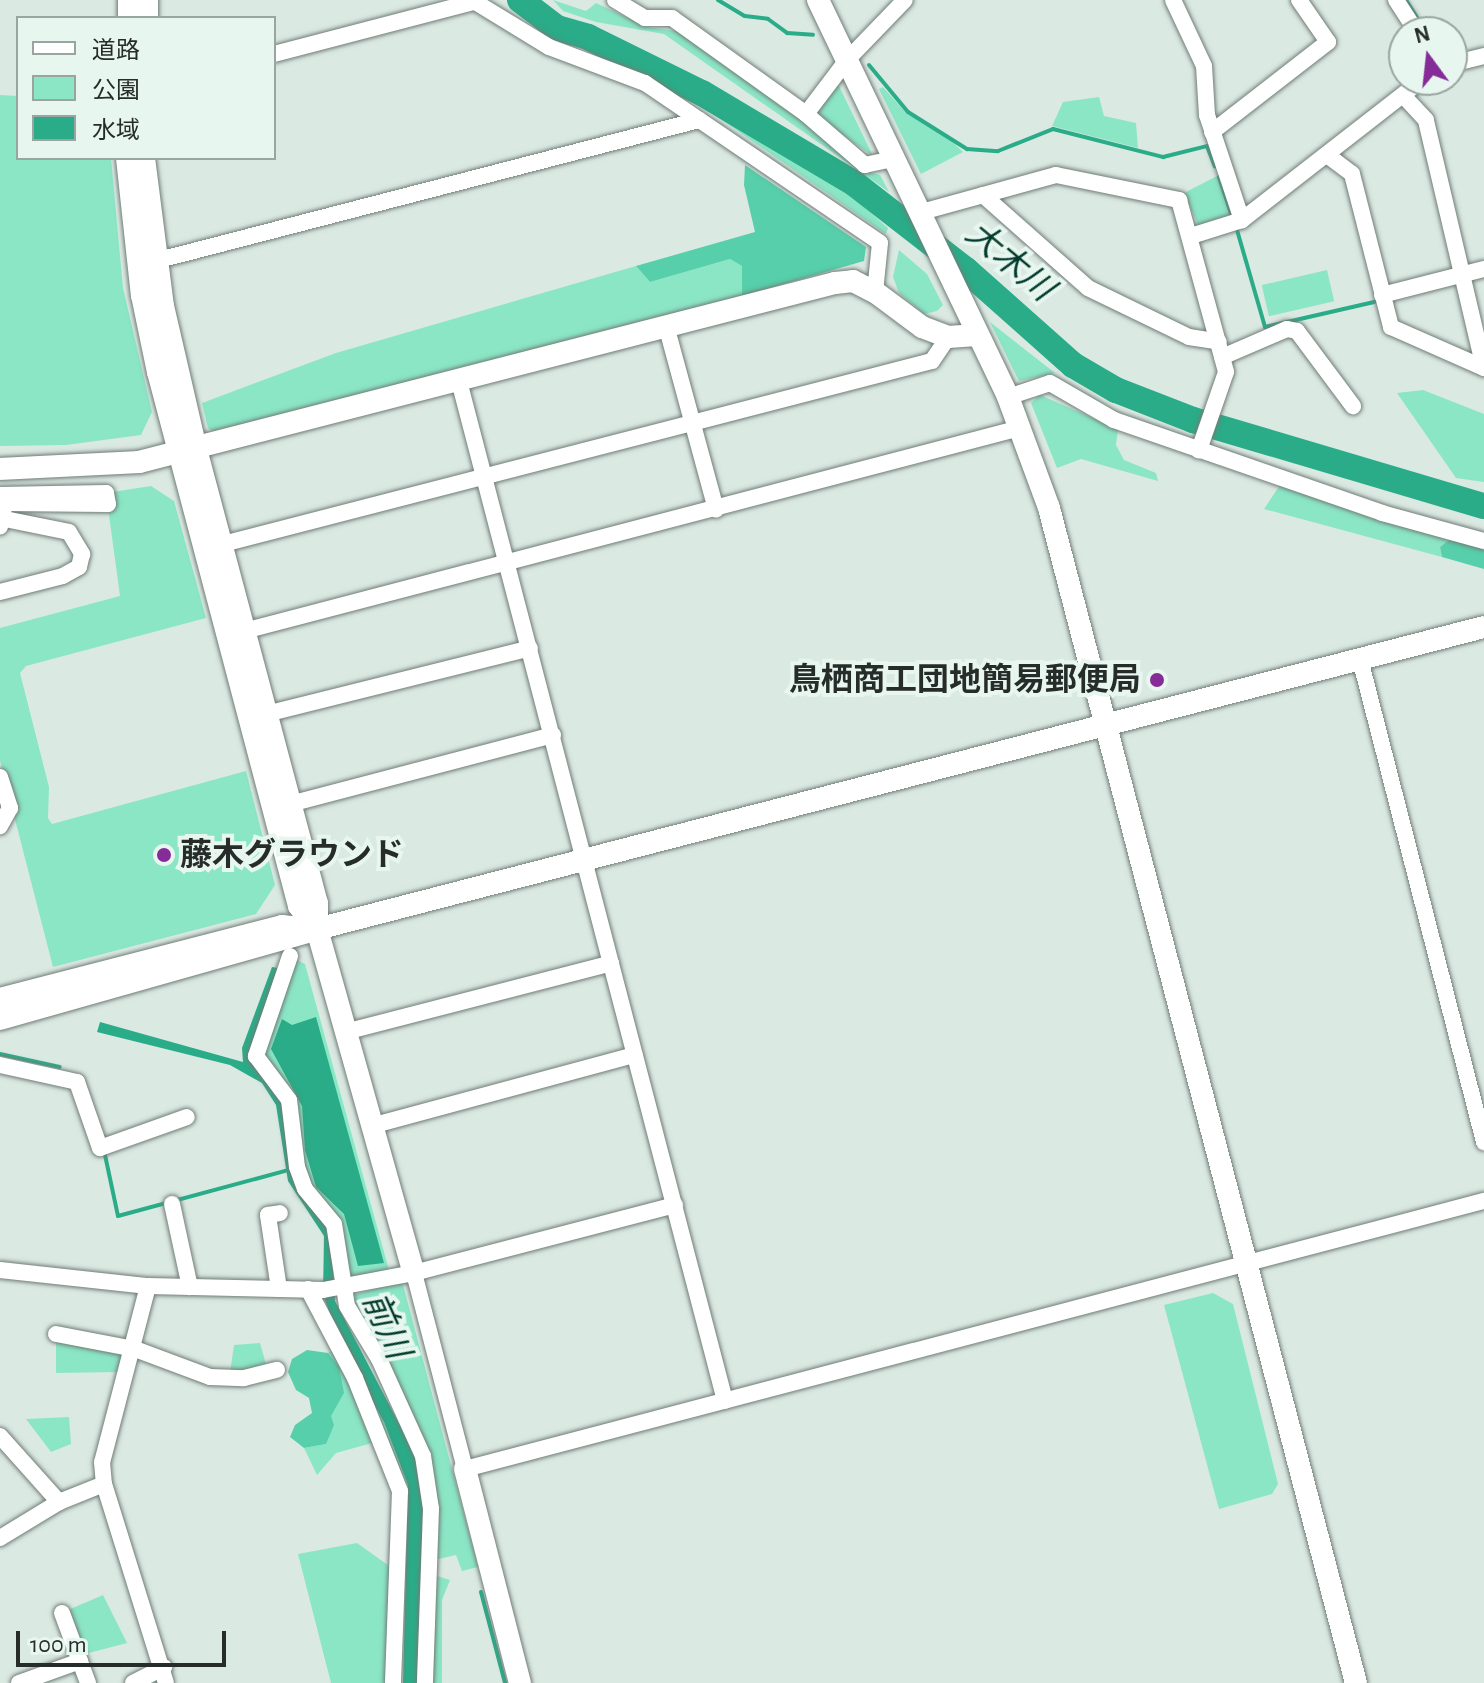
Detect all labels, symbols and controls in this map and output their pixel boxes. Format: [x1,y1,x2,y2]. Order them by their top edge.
legend [16,16,276,160]
north arrow [1388,16,1468,96]
text: N [1412,22,1433,47]
text: 道路 [92,39,140,63]
text: 公園 [92,79,140,103]
text: 水域 [92,119,140,143]
water label: 大木川 [957,214,1061,310]
place label: 鳥栖商工団地簡易郵便局 [789,661,1141,699]
marker: 鳥栖商工団地簡易郵便局 [1148,671,1166,689]
place label: 藤木グラウンド [180,836,404,874]
marker: 藤木グラウンド [155,846,173,864]
water label: 前川 [353,1287,417,1365]
scale bar [20,1615,230,1665]
text: 100 m [30,1633,87,1657]

